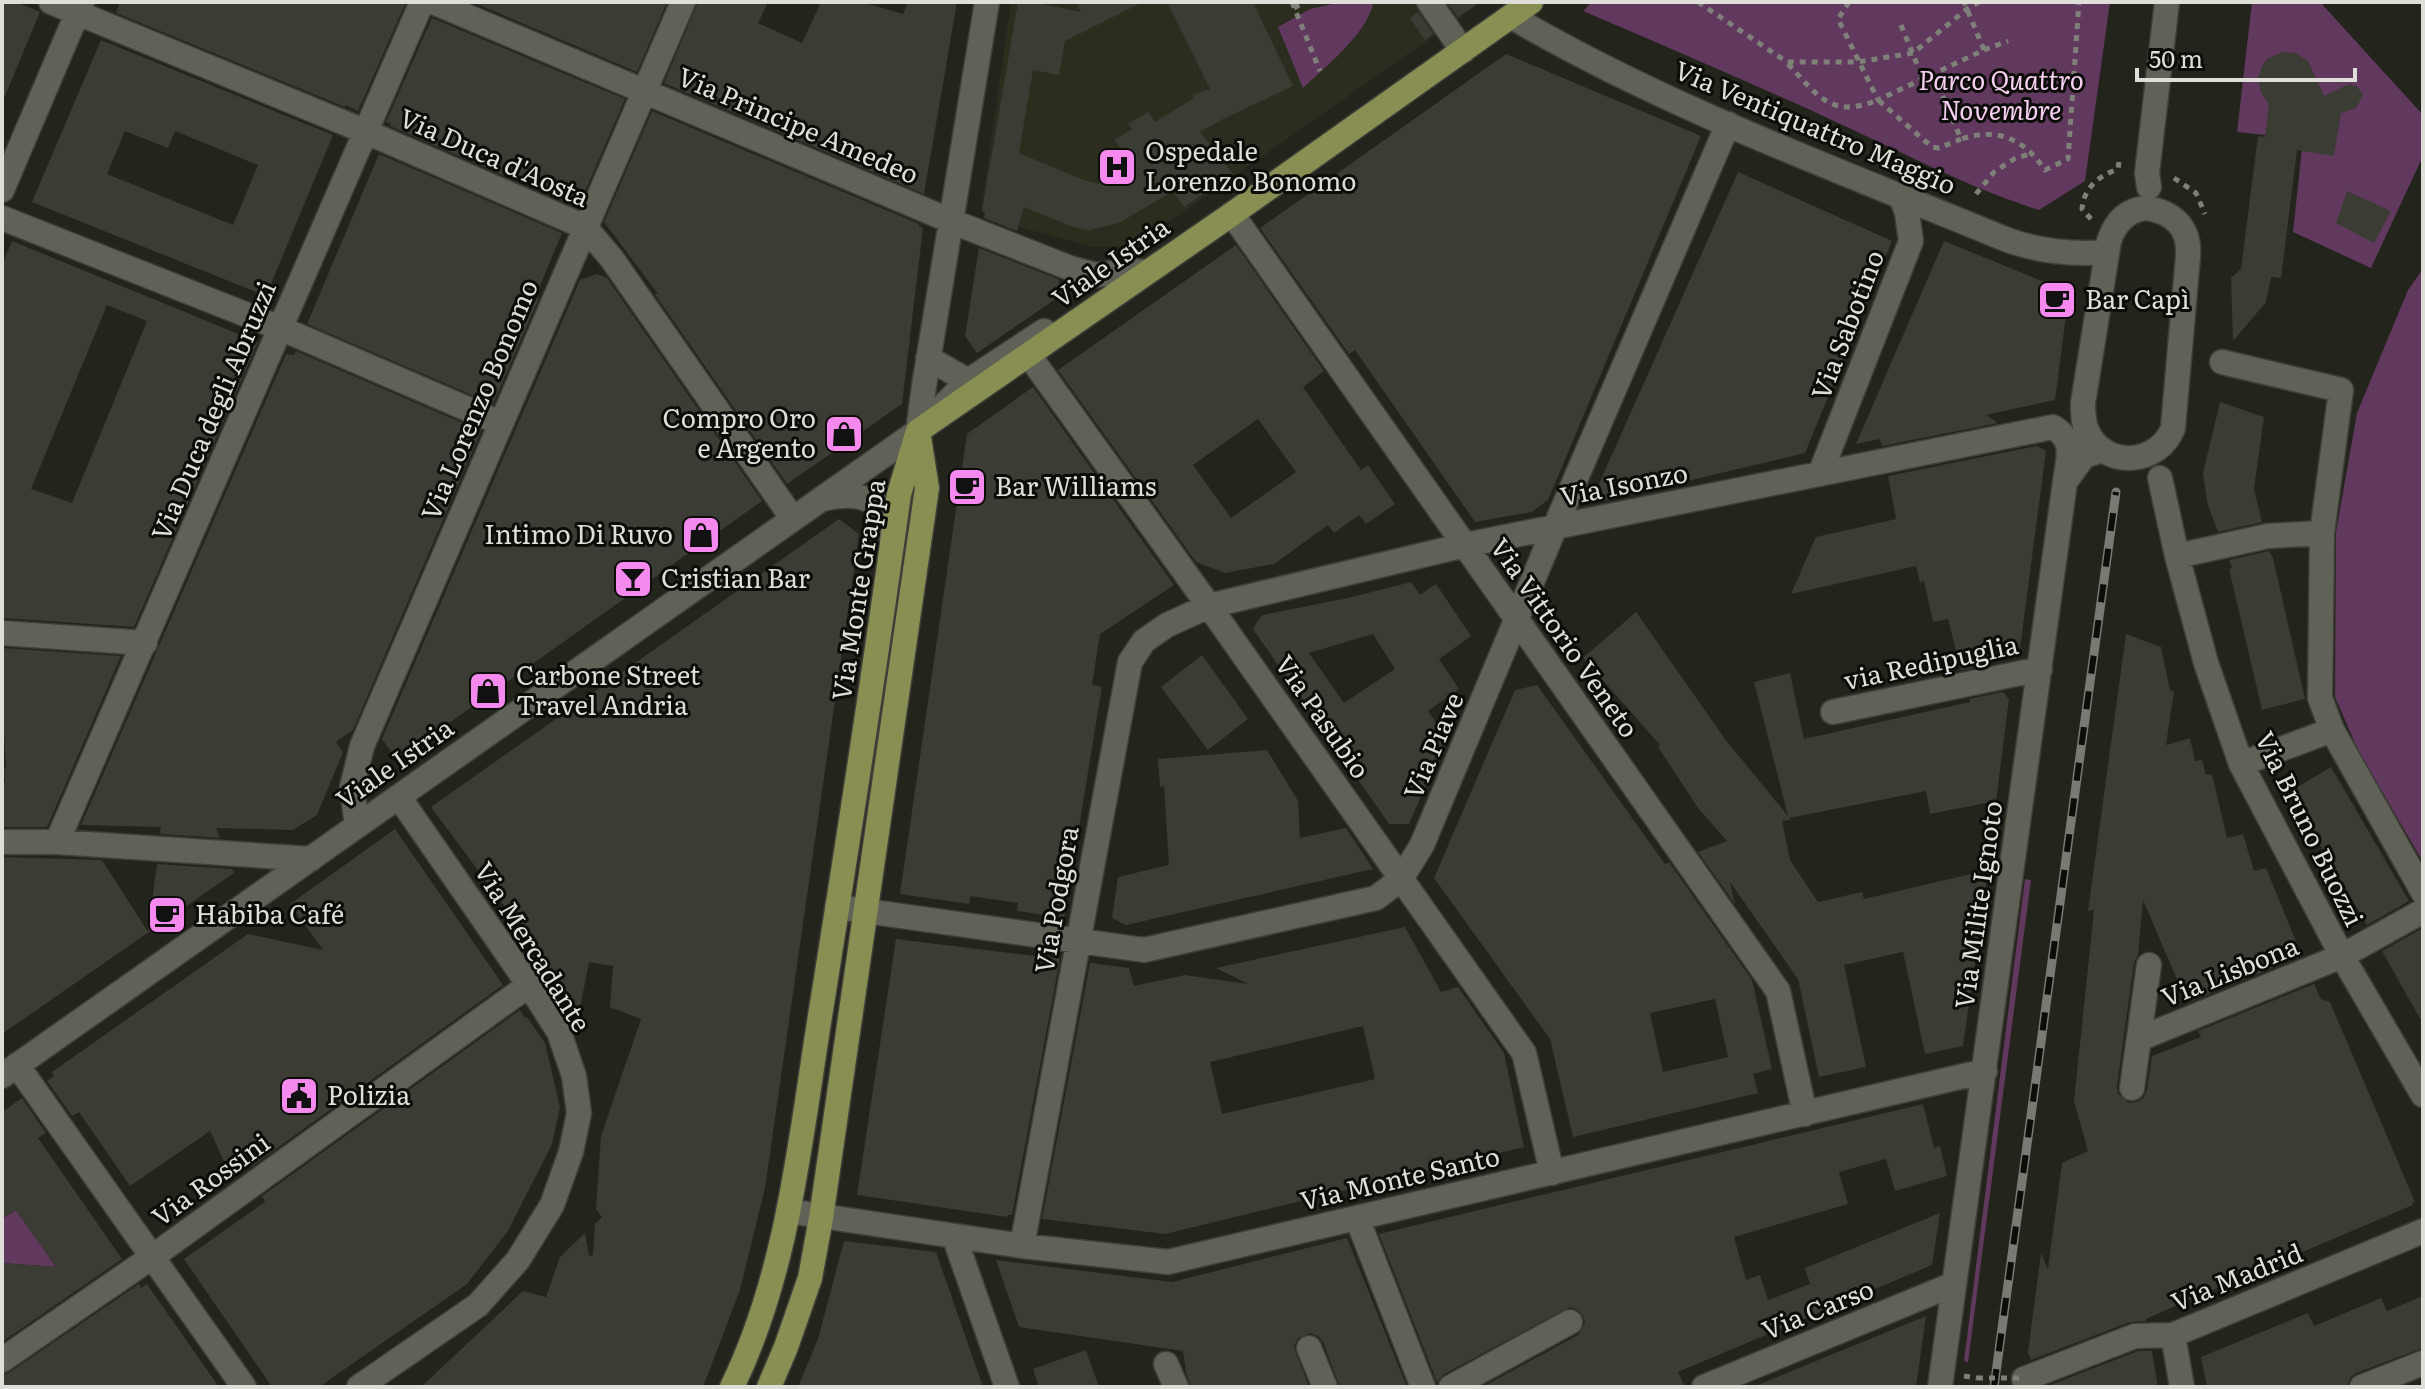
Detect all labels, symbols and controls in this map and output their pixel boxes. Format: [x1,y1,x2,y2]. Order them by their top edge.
scale bar [2137,32,2355,82]
text: 50 m [2149,40,2203,75]
street label: Via Ventiquattro Maggio [1669,49,1963,203]
street label: Via Principe Amedeo [672,55,925,192]
park label: Parco Quattro Novembre [1918,59,2084,128]
street label: Via Duca d'Aosta [394,96,596,215]
place label: Ospedale Lorenzo Bonomo [1145,130,1357,199]
hospital icon: Ospedale Lorenzo Bonomo [1096,146,1138,188]
street label: Viale Istria [1043,206,1176,316]
street label: Via Sabotino [1799,244,1892,405]
street label: Via Lorenzo Bonomo [409,273,546,526]
street label: Via Duca degli Abruzzi [139,274,284,546]
place label: Bar Capì [2085,278,2190,317]
cafe icon: Bar Capì [2036,279,2078,321]
place label: Compro Oro e Argento [663,397,816,466]
shop icon: Compro Oro e Argento [823,413,865,455]
street label: Via Isonzo [1556,451,1691,514]
place label: Bar Williams [995,465,1157,504]
cafe icon: Bar Williams [946,466,988,508]
street label: Via Monte Grappa [820,476,893,703]
place label: Intimo Di Ruvo [484,513,673,552]
shop icon: Intimo Di Ruvo [680,514,722,556]
street label: Via Vittorio Veneto [1482,529,1650,745]
place label: Cristian Bar [661,557,811,596]
bar icon: Cristian Bar [612,558,654,600]
street label: via Redipuglia [1840,623,2021,698]
street label: Via Pasubio [1267,646,1381,785]
place label: Carbone Street Travel Andria [516,654,701,723]
shop icon: Carbone Street Travel Andria [467,670,509,712]
street label: Via Piave [1392,686,1472,804]
street label: Viale Istria [327,707,460,817]
street label: Via Bruno Buozzi [2247,724,2376,932]
street label: Via Milite Ignoto [1943,798,2010,1011]
street label: Via Podgora [1022,823,1087,976]
street label: Via Mercadante [466,853,602,1038]
place label: Habiba Café [195,893,344,932]
cafe icon: Habiba Café [146,894,188,936]
street label: Via Lisbona [2154,924,2304,1015]
place label: Polizia [327,1074,410,1113]
public building icon: Polizia [278,1075,320,1117]
street label: Via Rossini [142,1122,277,1234]
street label: Via Monte Santo [1296,1135,1503,1218]
street label: Via Madrid [2164,1232,2308,1320]
street label: Via Carso [1755,1268,1879,1348]

